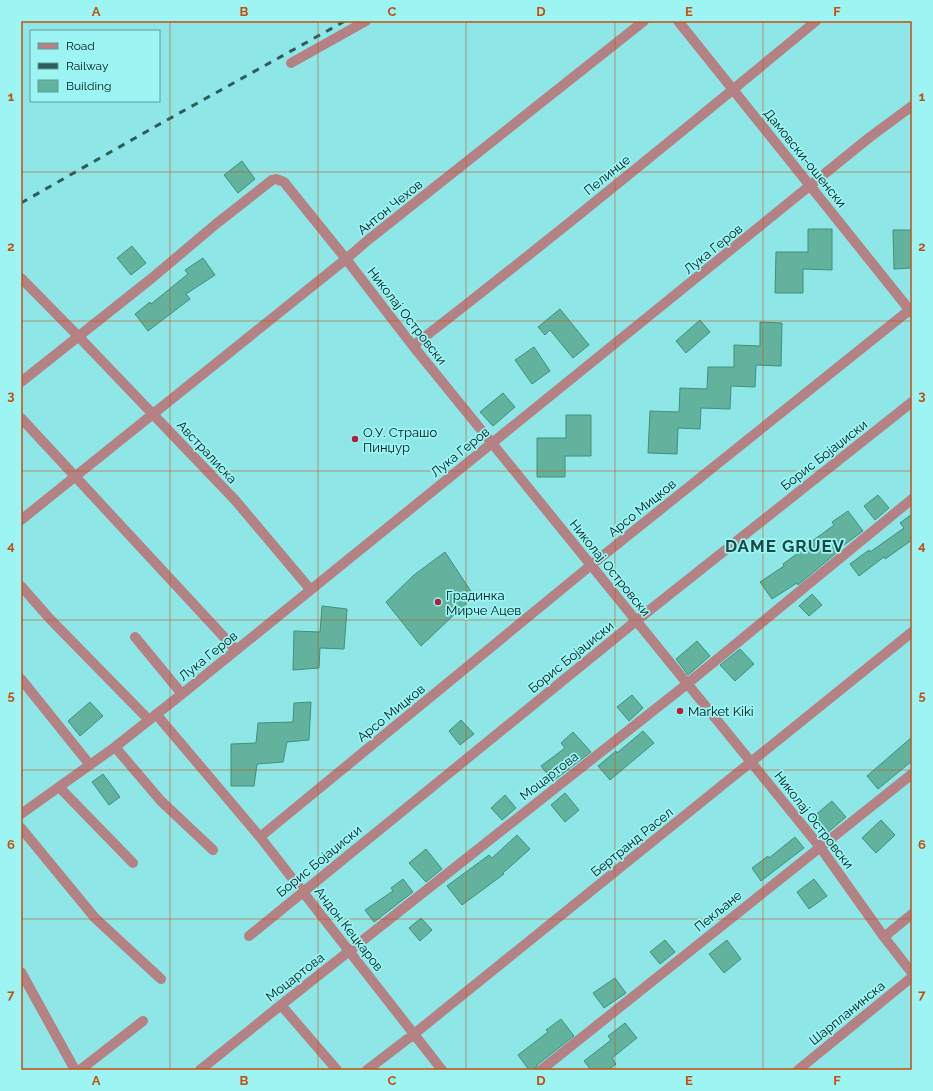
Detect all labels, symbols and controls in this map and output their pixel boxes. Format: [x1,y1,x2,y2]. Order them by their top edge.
text: A [92,4,101,19]
text: B [240,4,249,19]
text: C [388,4,397,19]
text: D [536,4,546,19]
text: E [685,4,693,19]
text: F [833,4,841,19]
legend [30,30,160,102]
text: Road [66,39,95,53]
text: Railway [66,59,109,73]
text: Building [66,79,112,93]
text: 1 [8,89,15,104]
text: 1 [919,89,926,104]
street label: Дамовски-ошенски [761,106,849,210]
street label: Пелинце [581,152,633,198]
street label: Антон Чехов [355,176,425,238]
street label: Лука Геров [681,221,745,277]
text: 2 [7,239,15,254]
text: 2 [918,239,926,254]
street label: Николај Островски [364,264,450,368]
text: 3 [7,388,15,403]
text: 3 [918,388,926,403]
street label: Борис Бојаџиски [778,417,870,493]
street label: Австралиска [174,418,240,486]
street label: Лука Геров [428,424,492,480]
place label: О.У. Страшо Пинџур [363,425,437,455]
marker: О.У. Страшо Пинџур [350,434,360,444]
street label: Арсо Мицков [605,476,679,540]
street label: Николај Островски [567,517,653,619]
district label: DAME GRUEV [725,536,845,556]
text: 4 [7,538,15,553]
text: 4 [918,538,926,553]
place label: Градинка Мирче Ацев [446,588,521,618]
marker: Градинка Мирче Ацев [433,597,443,607]
street label: Борис Бојаџиски [525,618,617,696]
street label: Лука Геров [176,628,240,684]
street label: Арсо Мицков [354,681,428,745]
text: 5 [7,688,15,703]
text: 5 [918,688,926,703]
place label: Market Kiki [688,704,754,719]
marker: Market Kiki [675,706,685,716]
street label: Моцартова [517,749,581,803]
street label: Николај Островски [771,768,857,872]
street label: Бертранд Расел [588,804,676,880]
street label: Борис Бојаџиски [273,822,365,900]
text: 6 [7,837,15,852]
text: 6 [918,837,926,852]
street label: Андон Кецкаров [312,884,386,974]
street label: Пекљане [691,887,745,935]
street label: Моцартова [263,950,327,1004]
street label: Шарпланинска [806,978,888,1048]
text: 7 [7,987,15,1002]
text: 7 [918,987,926,1002]
text: A [92,1073,101,1088]
text: B [240,1073,249,1088]
text: C [388,1073,397,1088]
text: D [536,1073,546,1088]
text: E [685,1073,693,1088]
text: F [833,1073,841,1088]

